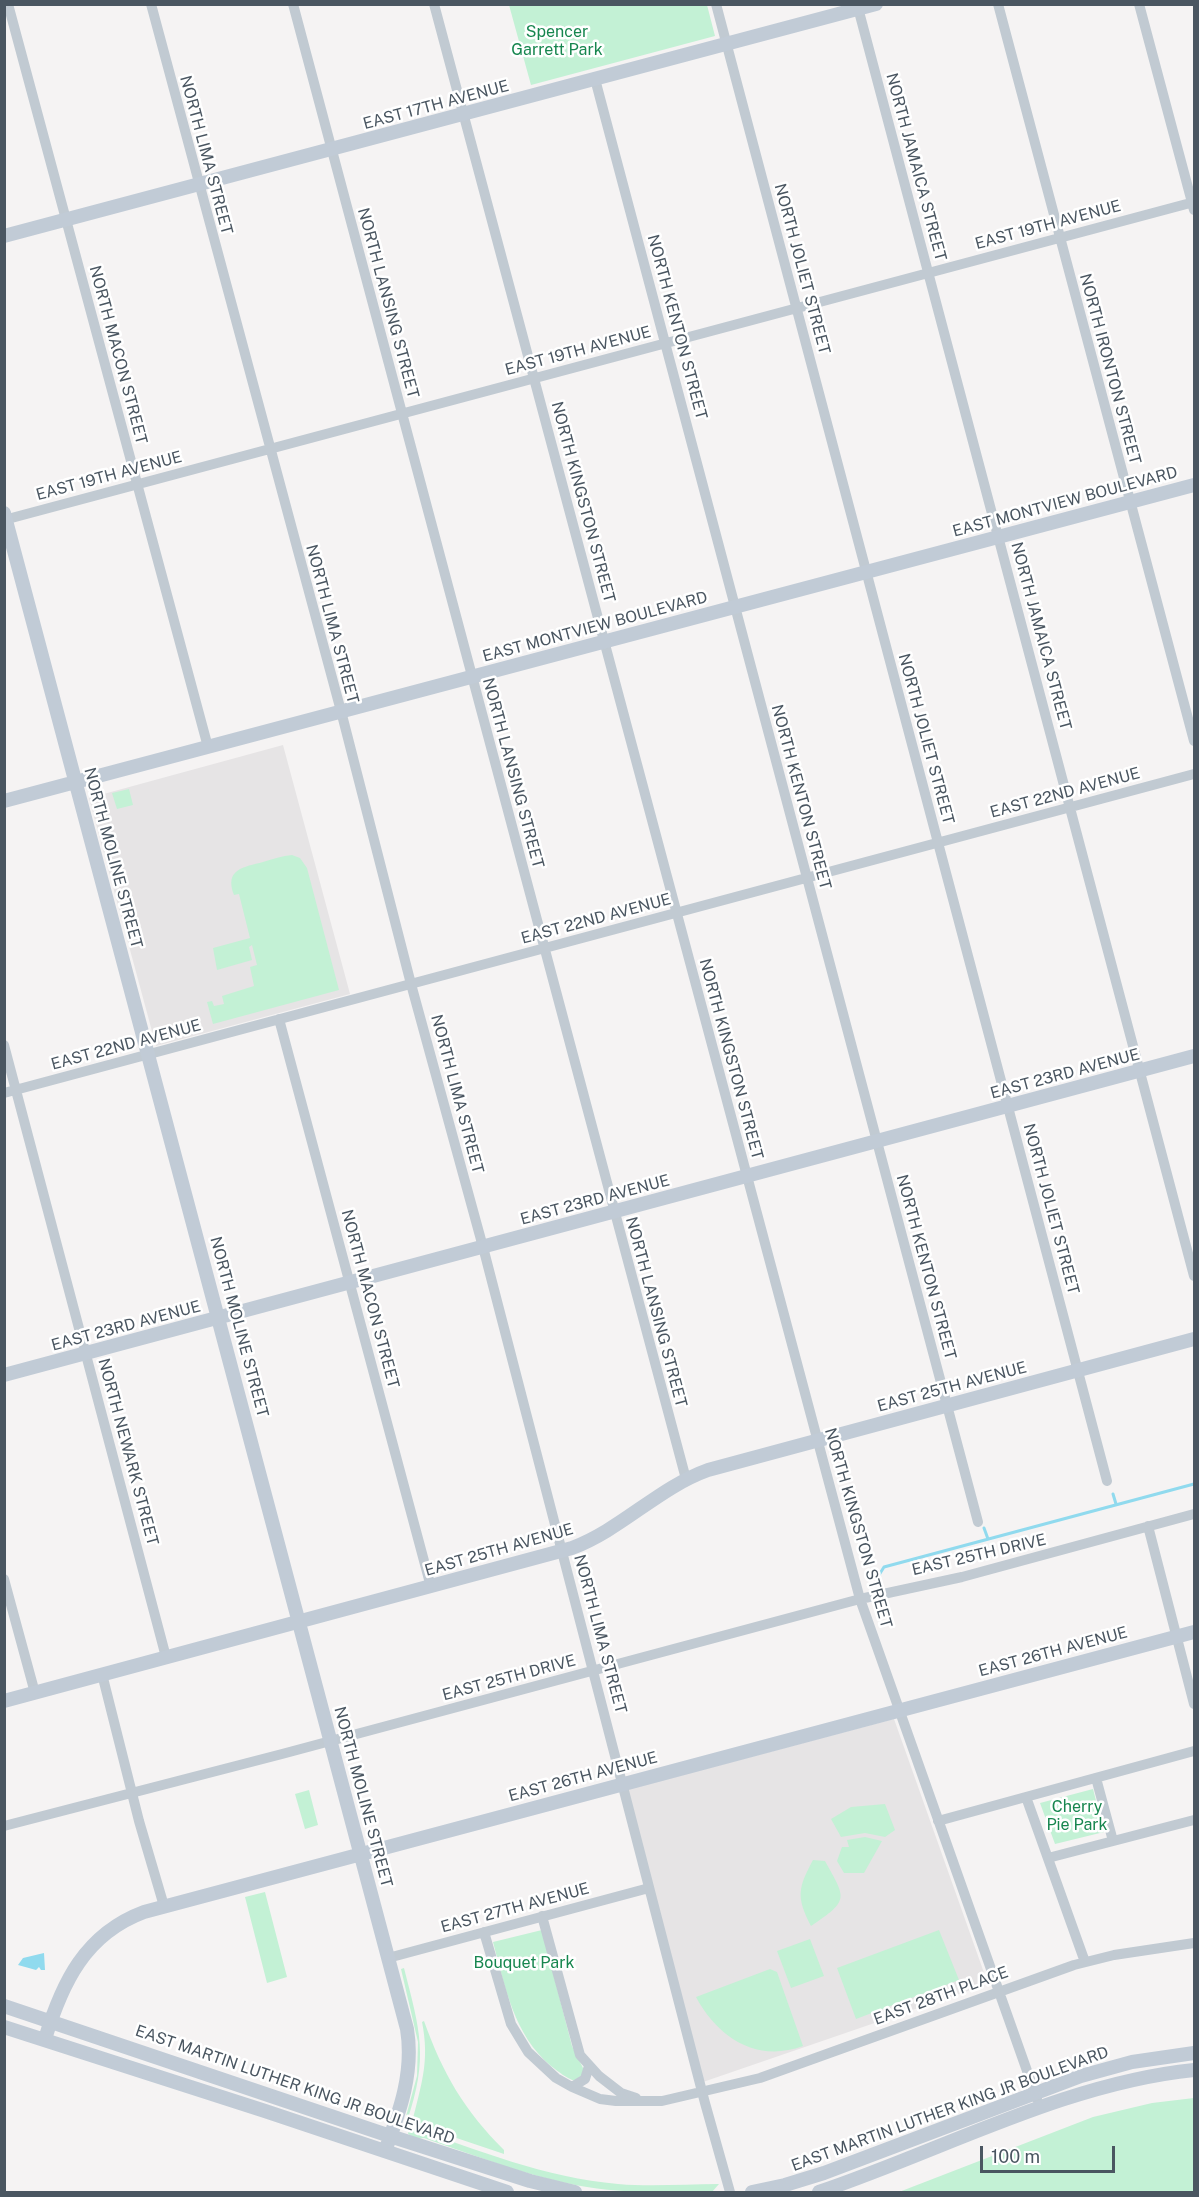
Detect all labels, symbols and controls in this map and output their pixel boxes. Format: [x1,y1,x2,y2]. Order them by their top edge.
park label: Spencer Garrett Park [511,22,603,60]
street label: NORTH JAMAICA STREET [882,71,950,263]
street label: NORTH LIMA STREET [176,73,236,237]
street label: EAST 17TH AVENUE [361,76,511,134]
street label: NORTH JOLIET STREET [770,182,834,356]
street label: EAST 19TH AVENUE [973,196,1123,254]
street label: NORTH LANSING STREET [353,206,423,400]
street label: NORTH KENTON STREET [643,232,711,422]
street label: NORTH MACON STREET [85,264,151,446]
street label: NORTH IRONTON STREET [1075,272,1145,466]
street label: EAST 19TH AVENUE [503,322,653,380]
street label: NORTH KINGSTON STREET [547,399,619,605]
street label: EAST 19TH AVENUE [34,447,184,505]
street label: EAST MONTVIEW BOULEVARD [950,463,1180,541]
street label: NORTH JAMAICA STREET [1007,540,1075,732]
street label: NORTH LIMA STREET [302,542,362,706]
street label: EAST MONTVIEW BOULEVARD [480,588,710,666]
street label: NORTH JOLIET STREET [894,652,958,826]
street label: NORTH LANSING STREET [478,676,548,870]
street label: NORTH KENTON STREET [767,702,835,892]
street label: EAST 22ND AVENUE [988,764,1142,822]
street label: NORTH MOLINE STREET [80,766,146,950]
street label: EAST 22ND AVENUE [519,890,673,948]
street label: NORTH KINGSTON STREET [695,956,767,1162]
street label: NORTH LIMA STREET [427,1012,487,1176]
street label: EAST 22ND AVENUE [49,1016,203,1074]
street label: EAST 23RD AVENUE [988,1045,1142,1103]
street label: NORTH JOLIET STREET [1019,1122,1083,1296]
street label: EAST 23RD AVENUE [518,1171,672,1229]
street label: NORTH KENTON STREET [892,1172,960,1362]
street label: NORTH MACON STREET [337,1208,403,1390]
street label: NORTH LANSING STREET [621,1215,691,1409]
street label: NORTH MOLINE STREET [206,1235,272,1419]
street label: EAST 23RD AVENUE [49,1297,203,1355]
street label: NORTH NEWARK STREET [94,1356,162,1548]
street label: EAST 25TH AVENUE [875,1358,1029,1416]
street label: NORTH KINGSTON STREET [820,1426,896,1630]
street label: EAST 25TH AVENUE [423,1520,575,1580]
street label: EAST 25TH DRIVE [910,1530,1048,1580]
street label: NORTH LIMA STREET [570,1552,630,1716]
street label: EAST 26TH AVENUE [976,1623,1130,1681]
street label: EAST 25TH DRIVE [440,1651,578,1705]
street label: NORTH MOLINE STREET [330,1705,396,1889]
street label: EAST 26TH AVENUE [506,1748,660,1806]
park label: Cherry Pie Park [1046,1797,1108,1835]
street label: EAST 27TH AVENUE [439,1879,591,1937]
park label: Bouquet Park [474,1953,574,1973]
street label: EAST 28TH PLACE [871,1963,1011,2029]
street label: EAST MARTIN LUTHER KING JR BOULEVARD [133,2021,457,2149]
street label: EAST MARTIN LUTHER KING JR BOULEVARD [789,2042,1111,2176]
scale bar [983,2134,1118,2172]
text: 100 m [991,2146,1040,2167]

